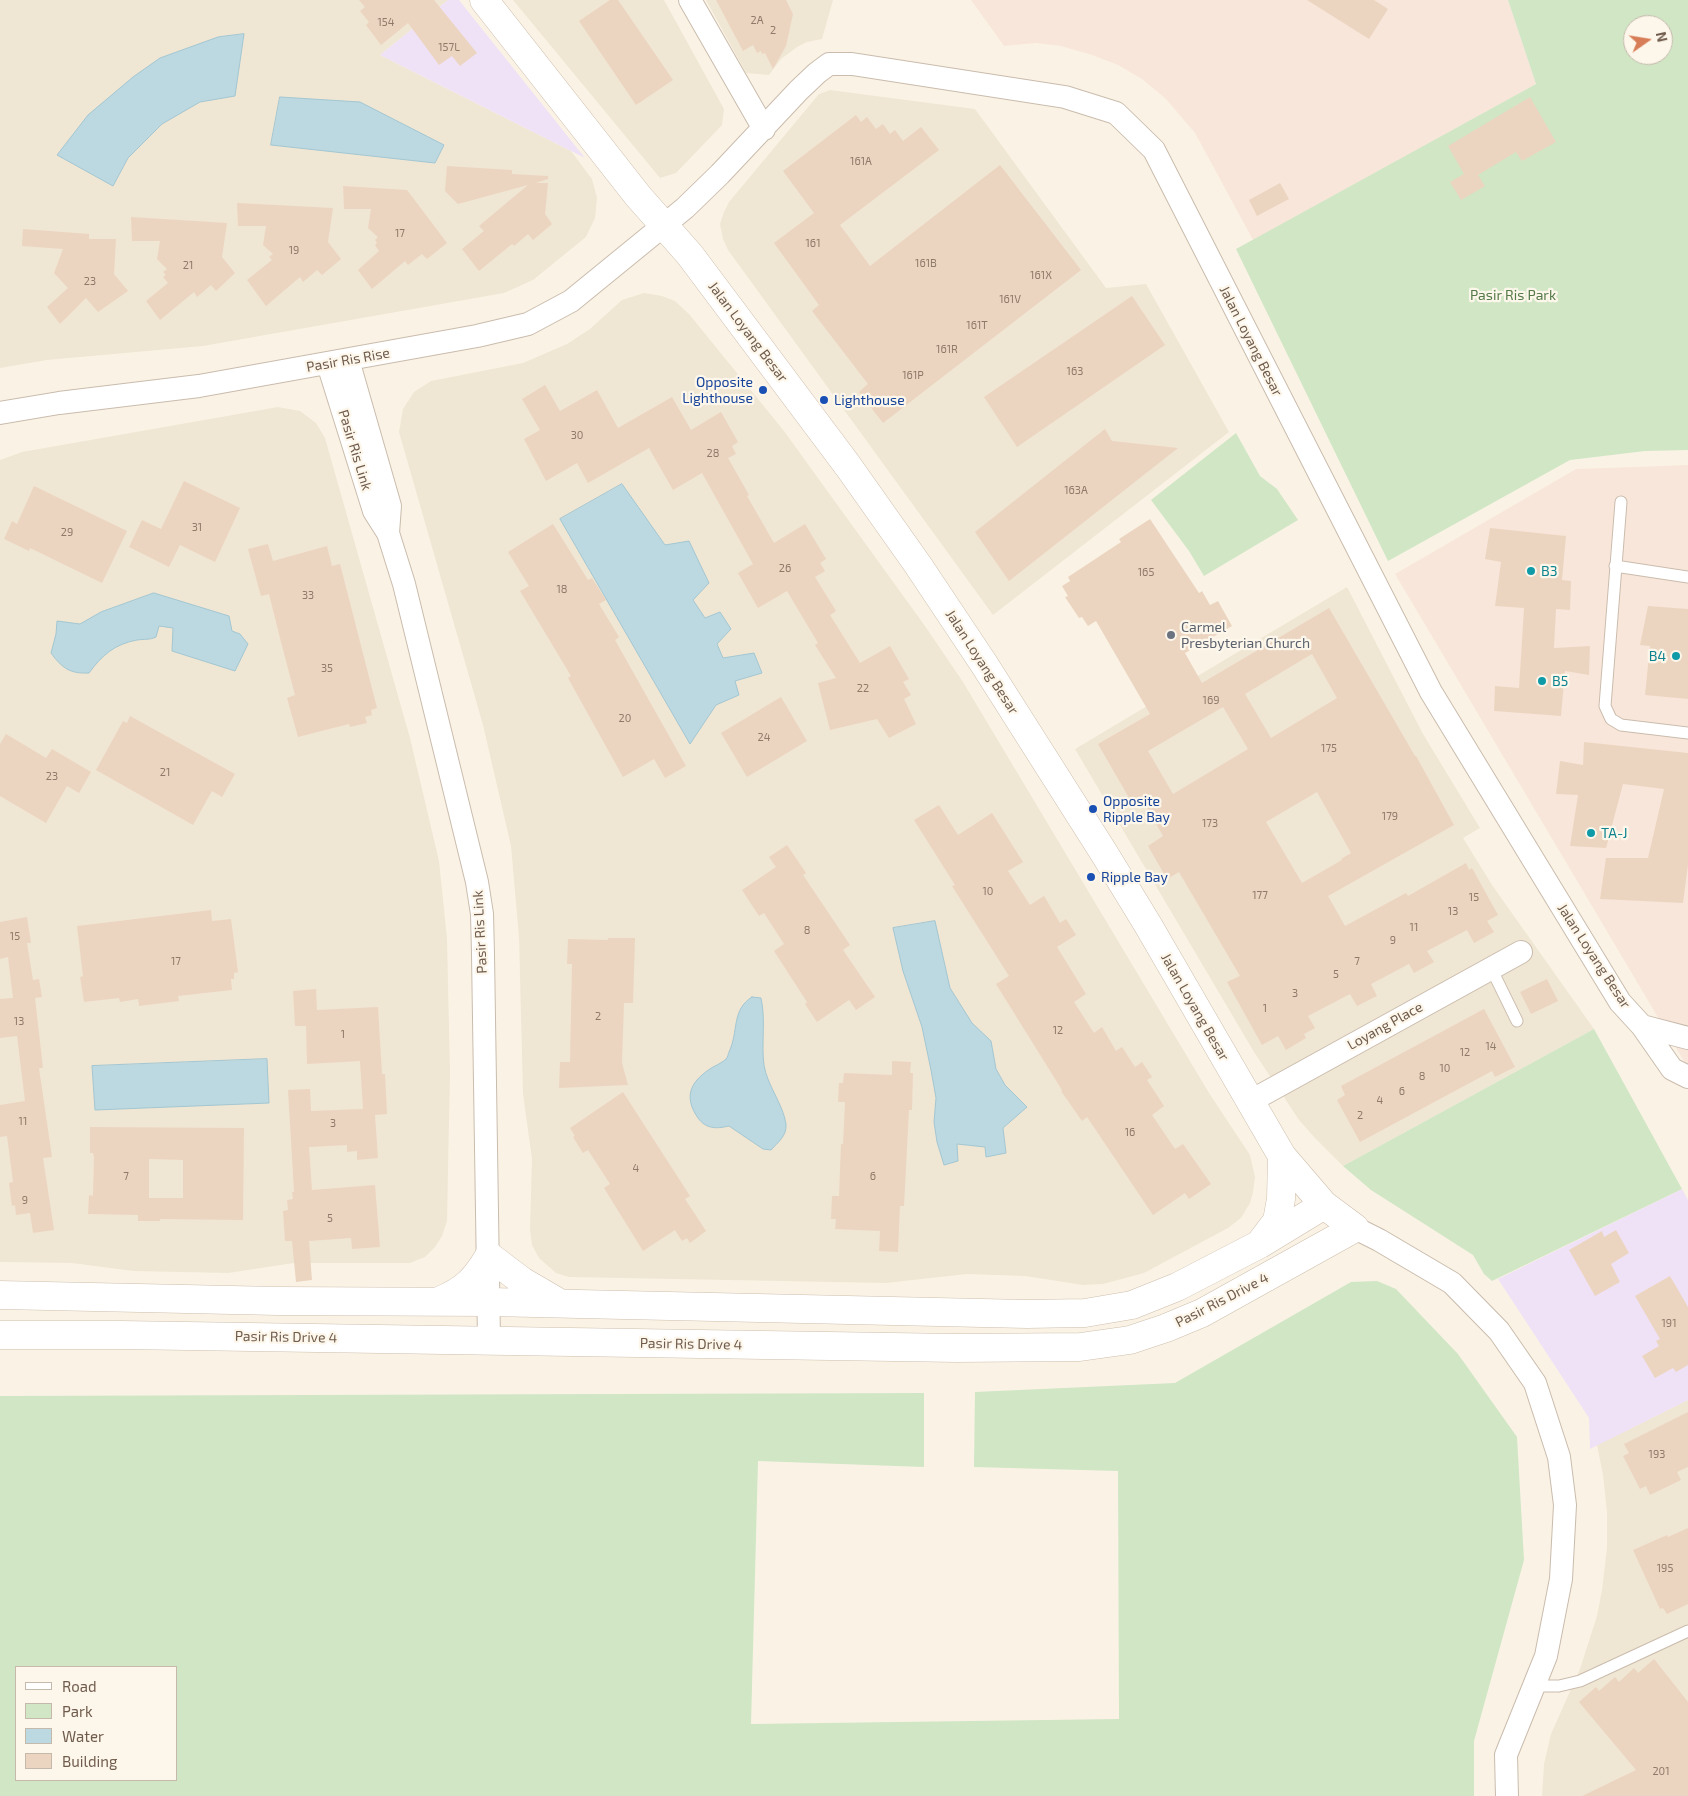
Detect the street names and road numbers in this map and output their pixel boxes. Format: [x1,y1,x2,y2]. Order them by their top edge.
street label: Jalan Loyang Besar [705,279,791,385]
street label: Jalan Loyang Besar [1216,283,1286,399]
street label: Pasir Ris Rise [305,344,391,376]
street label: Pasir Ris Link [335,408,375,492]
street label: Jalan Loyang Besar [942,607,1022,717]
street label: Pasir Ris Link [469,890,491,974]
street label: Jalan Loyang Besar [1554,901,1634,1011]
street label: Jalan Loyang Besar [1157,950,1233,1064]
street label: Loyang Place [1344,998,1426,1054]
street label: Pasir Ris Drive 4 [1173,1269,1271,1331]
street label: Pasir Ris Drive 4 [235,1328,337,1346]
street label: Pasir Ris Drive 4 [640,1335,742,1353]

